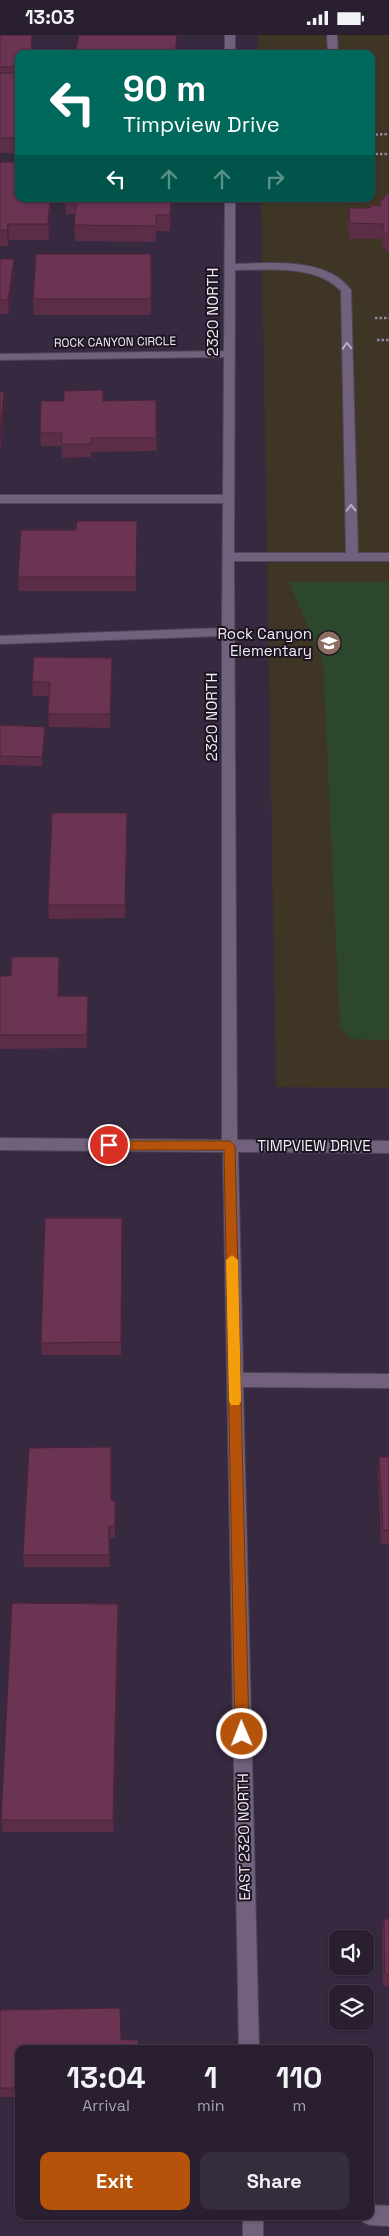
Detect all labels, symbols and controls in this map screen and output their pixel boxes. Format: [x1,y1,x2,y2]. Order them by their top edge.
text: 13:03 [25,5,75,30]
text: 90 m [123,67,206,111]
icon: left [40,70,105,135]
text: Timpview Drive [123,110,280,138]
icon: left [102,165,130,193]
icon: ahead [155,165,183,193]
icon: ahead [208,165,236,193]
icon: right [261,165,289,193]
street label: 2320 NORTH [203,268,222,356]
street label: ROCK CANYON CIRCLE [54,333,176,351]
one-way arrow [342,341,352,349]
one-way arrow [346,504,356,512]
place label: Rock Canyon Elementary [217,624,312,660]
school or university icon: Rock Canyon Elementary [316,630,342,656]
street label: 2320 NORTH [202,673,221,761]
pin [88,1124,130,1166]
icon: arrive [95,1131,123,1159]
street label: TIMPVIEW DRIVE [257,1136,371,1155]
position arrow [215,1707,267,1759]
street label: EAST 2320 NORTH [233,1773,254,1901]
map controls [329,1930,374,2030]
button: sound [329,1930,374,1975]
button: layers [329,1985,374,2030]
text: 13:04 [66,2058,146,2097]
text: 1 [204,2058,218,2097]
text: 110 [276,2058,323,2097]
text: Arrival [82,2095,130,2116]
text: min [197,2095,225,2116]
text: m [292,2095,306,2116]
button: Exit [40,2152,190,2210]
button: Share [200,2152,349,2210]

